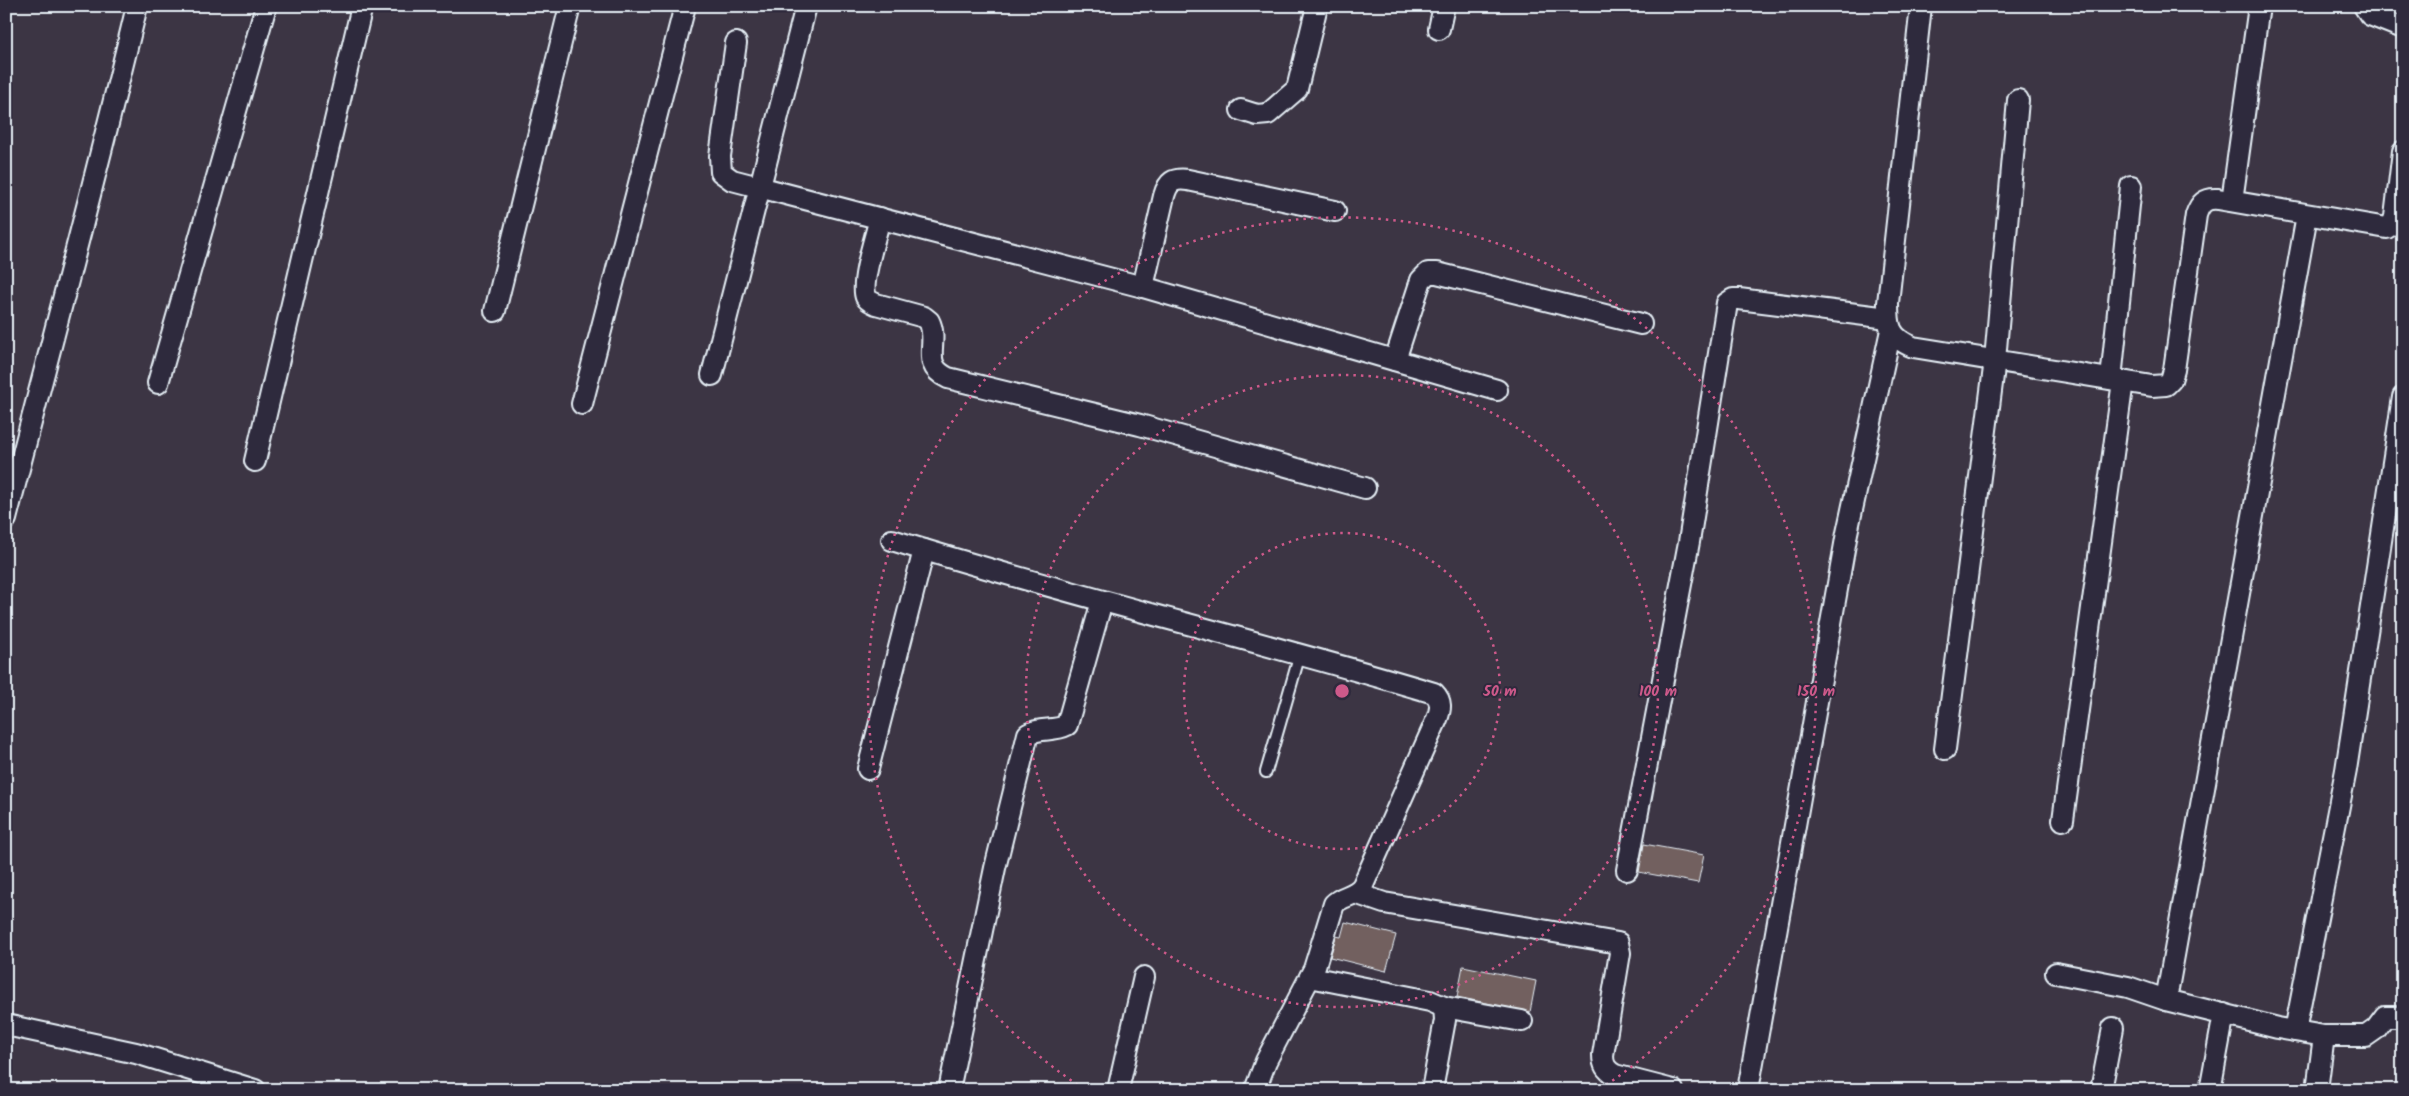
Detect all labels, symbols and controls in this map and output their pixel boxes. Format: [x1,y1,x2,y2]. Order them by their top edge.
text: 50 m [1482,680,1517,704]
text: 100 m [1639,680,1677,704]
text: 150 m [1797,680,1835,704]
centre of rings [1333,682,1351,700]

